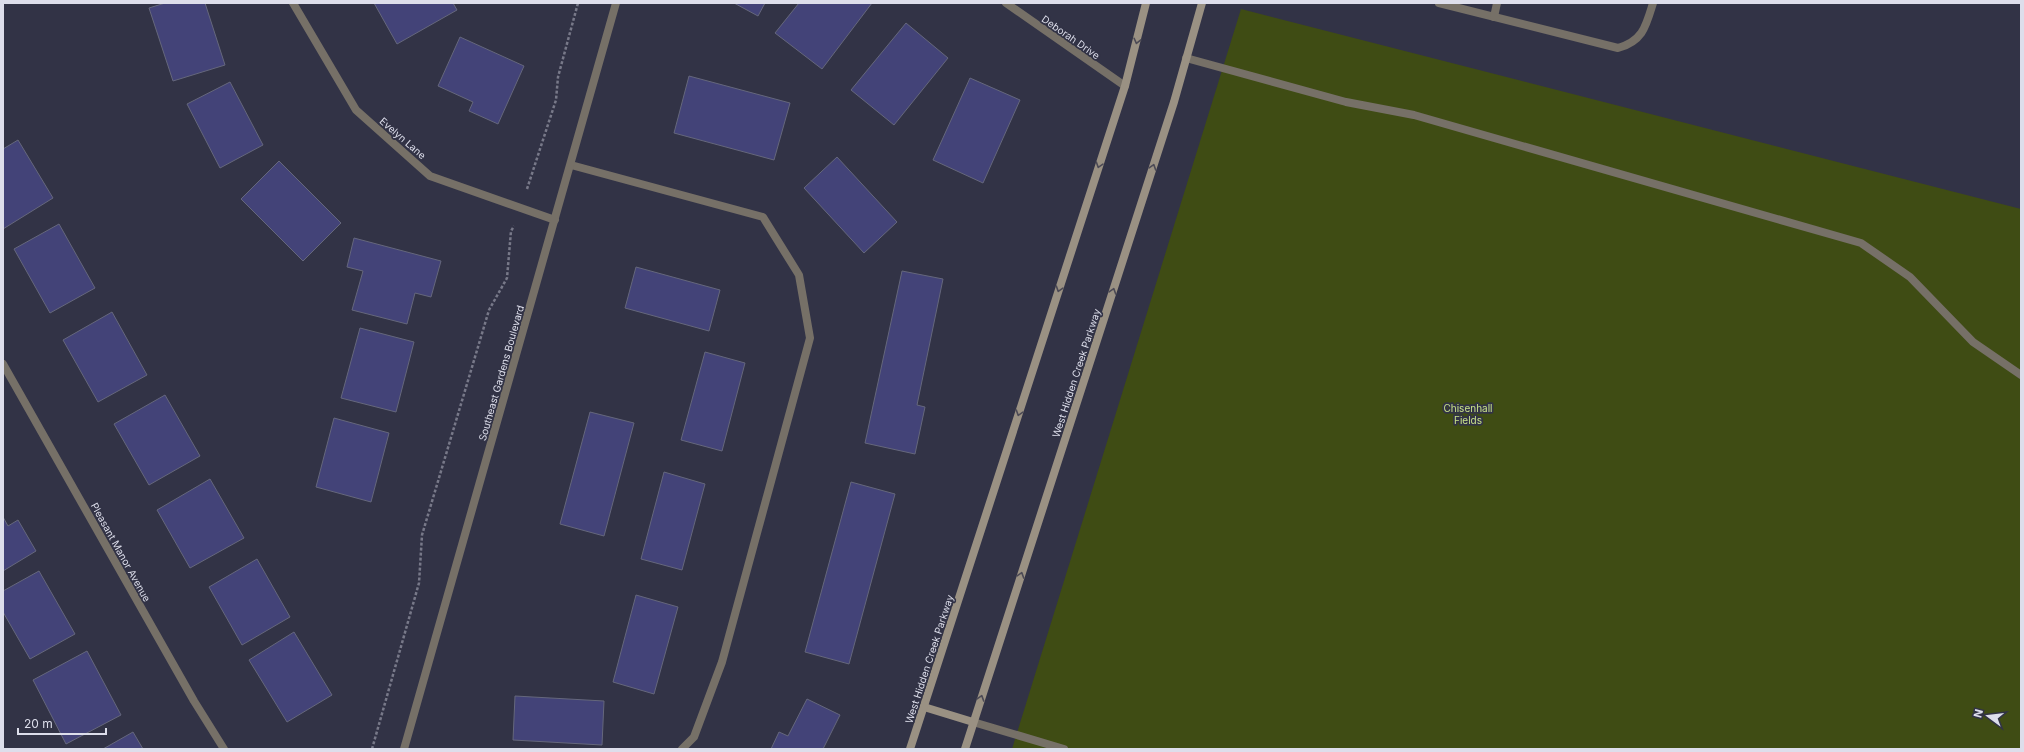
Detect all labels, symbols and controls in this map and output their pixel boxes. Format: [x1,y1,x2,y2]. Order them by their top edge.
street label: Deborah Drive [1040,13,1102,62]
one-way arrow [1133,38,1141,44]
street label: Evelyn Lane [378,115,429,161]
one-way arrow [1096,162,1104,169]
one-way arrow [1148,164,1157,171]
one-way arrow [1055,285,1064,292]
one-way arrow [1108,288,1117,295]
street label: Southeast Gardens Boulevard [476,304,526,442]
street label: West Hidden Creek Parkway [1049,307,1103,439]
park label: Chisenhall Fields [1443,402,1493,426]
one-way arrow [1015,409,1024,416]
street label: Pleasant Manor Avenue [89,500,153,604]
one-way arrow [1016,571,1025,578]
street label: West Hidden Creek Parkway [902,593,956,725]
one-way arrow [976,695,985,702]
north arrow [1968,696,2008,736]
text: N [1970,708,1986,719]
scale bar [18,710,106,736]
text: 20 m [24,716,53,731]

